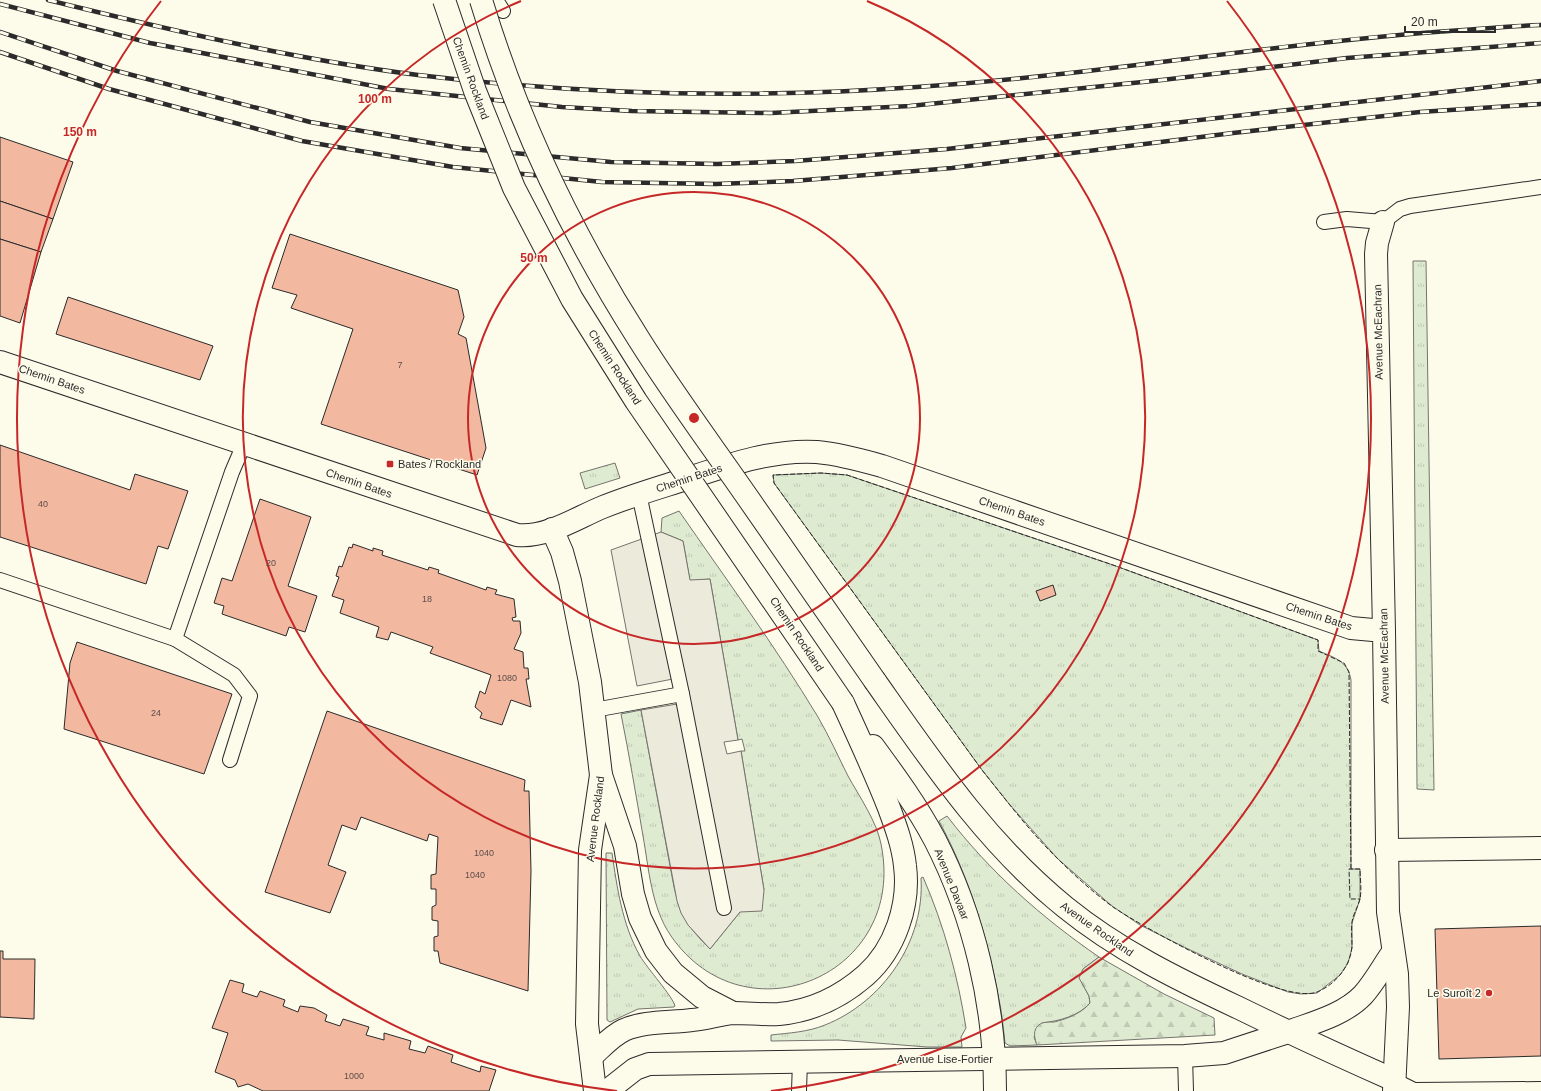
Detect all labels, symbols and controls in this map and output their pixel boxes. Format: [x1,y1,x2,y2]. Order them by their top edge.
scale bar [1405,8,1495,34]
text: 20 m [1411,15,1438,29]
street label: Chemin Rockland [451,35,491,121]
text: 100 m [358,92,392,106]
text: 150 m [63,125,97,139]
text: 50 m [520,251,548,265]
street label: Avenue McEachran [1371,284,1385,380]
street label: Chemin Rockland [586,327,644,407]
house number: 7 [397,360,403,370]
street label: Chemin Bates [17,362,87,396]
centre of rings [687,411,701,425]
place label: Bates / Rockland [398,458,481,470]
marker: Bates / Rockland [385,459,395,469]
street label: Chemin Bates [654,461,724,494]
street label: Chemin Bates [324,466,394,500]
street label: Chemin Bates [977,494,1047,528]
house number: 40 [38,499,48,509]
house number: 20 [266,558,276,568]
house number: 18 [422,594,432,604]
street label: Chemin Rockland [768,595,826,673]
street label: Chemin Bates [1284,600,1354,633]
street label: Avenue McEachran [1377,608,1391,704]
house number: 1080 [497,673,517,683]
house number: 24 [151,708,161,718]
street label: Avenue Rockland [584,776,606,862]
street label: Avenue Davaar [932,847,972,922]
house number: 1040 [474,848,494,858]
house number: 1040 [465,870,485,880]
street label: Avenue Rockland [1058,899,1136,959]
place label: Le Suroît 2 [1427,987,1481,999]
marker: Le Suroît 2 [1484,988,1494,998]
street label: Avenue Lise-Fortier [897,1053,993,1065]
house number: 1000 [344,1071,364,1081]

